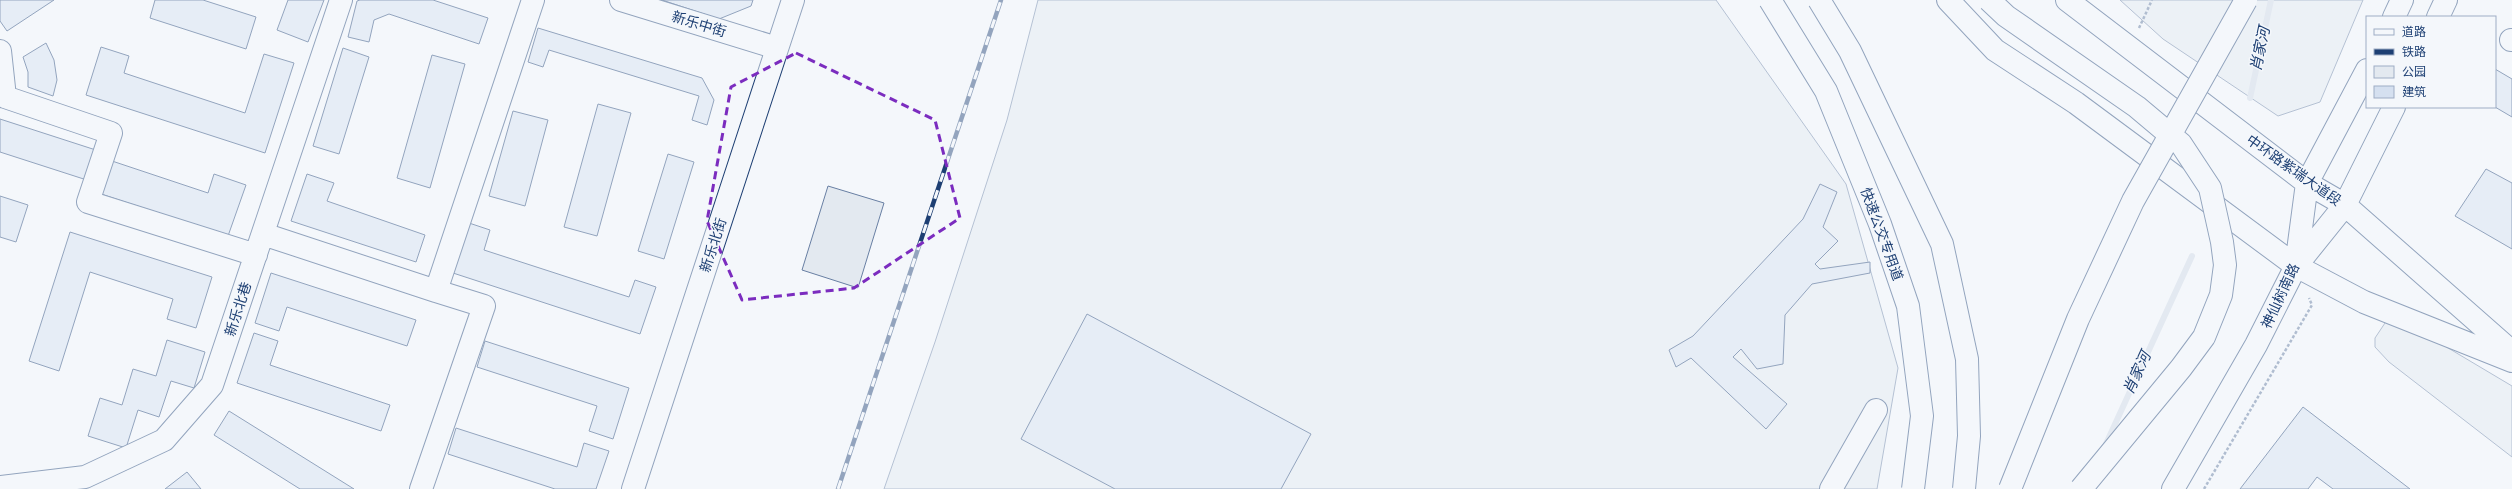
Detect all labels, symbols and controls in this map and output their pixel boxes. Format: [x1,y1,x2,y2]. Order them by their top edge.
street label: 新乐中街 [670,8,728,41]
legend [2366,16,2496,108]
water label: 肖家河 [2247,22,2274,73]
text: 道路 [2402,25,2426,39]
text: 铁路 [2402,45,2426,59]
text: 公园 [2402,65,2426,79]
text: 建筑 [2402,85,2426,99]
street label: 中环路紫瑞大道段 [2243,131,2344,209]
street label: 快速公交专用道 [1857,185,1906,283]
street label: 新乐北街 [697,216,730,274]
street label: 神仙树南路 [2258,261,2303,332]
street label: 新乐北巷 [222,280,255,338]
water label: 肖家河 [2119,346,2156,397]

